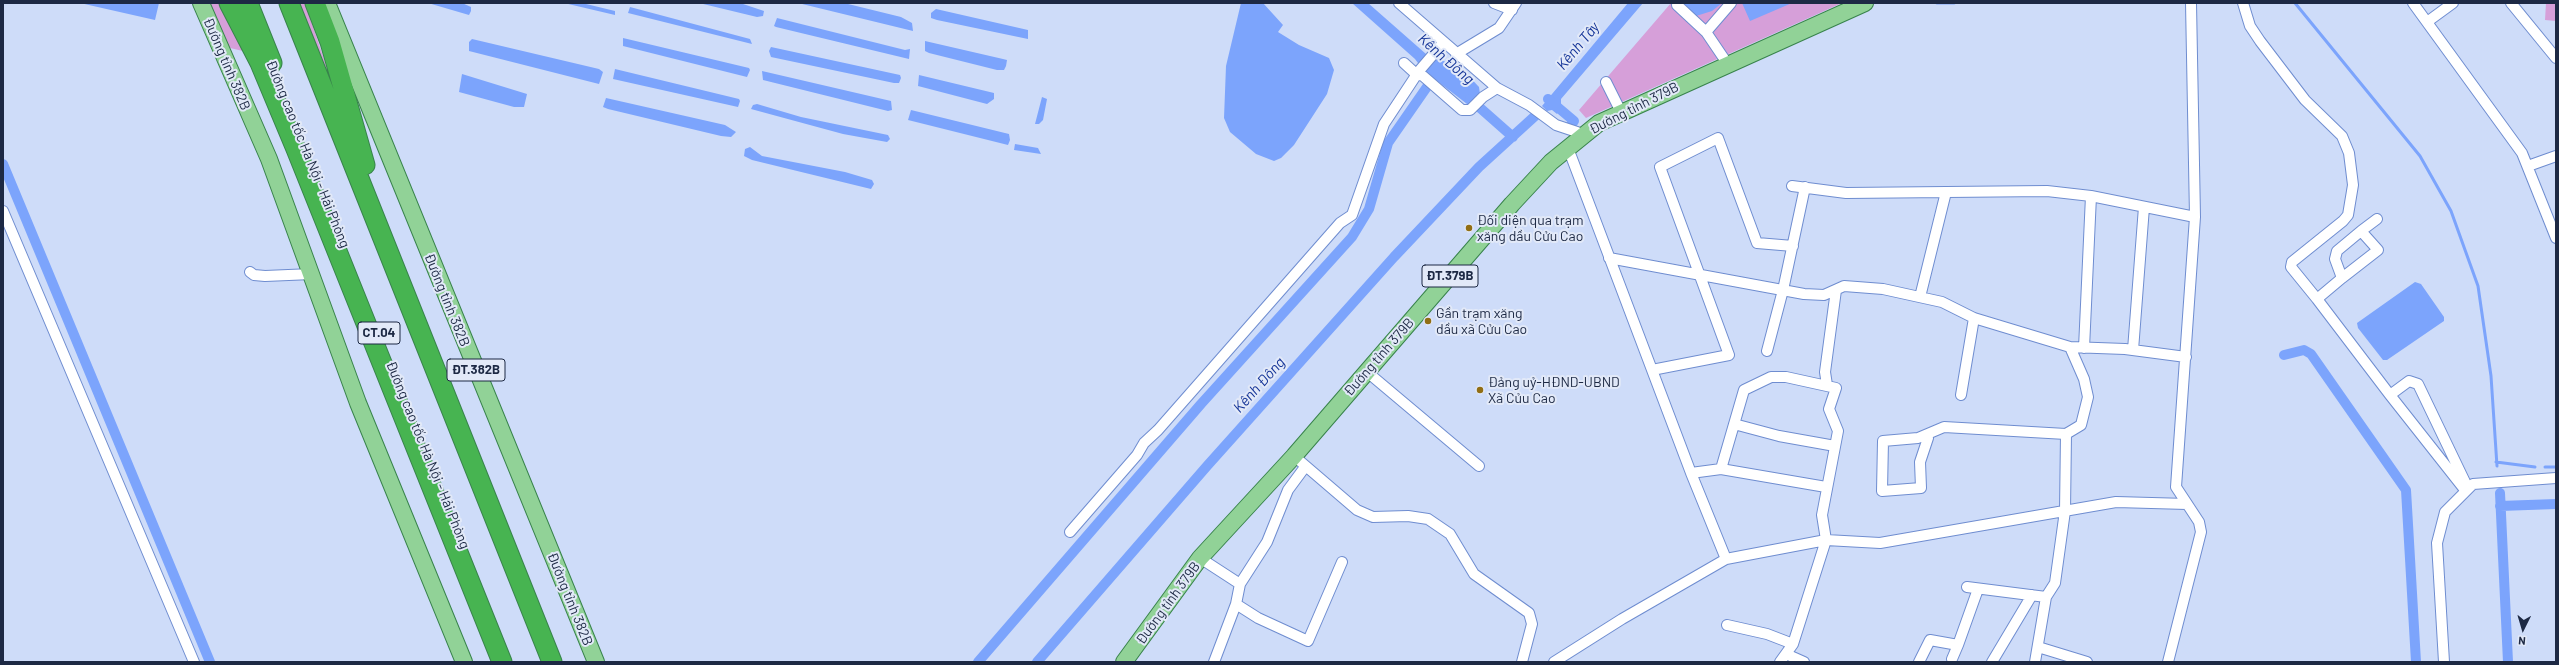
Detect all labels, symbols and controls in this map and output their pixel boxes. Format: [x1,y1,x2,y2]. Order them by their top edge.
street label: Đường tỉnh 382B [200,15,254,113]
water label: Kênh Tây [1553,18,1603,74]
water label: Kênh Đông [1414,30,1478,88]
street label: Đường cao tốc Hà Nội - Hải Phòng [263,58,353,250]
street label: Đường tỉnh 379B [1586,78,1682,138]
place label: Đối diện qua trạm xăng dầu Cửu Cao [1477,212,1584,244]
marker: Đối diện qua trạm xăng dầu Cửu Cao [1464,223,1474,233]
street label: Đường tỉnh 382B [421,251,473,349]
road number: ĐT.379B [1422,265,1478,287]
place label: Gần trạm xăng dầu xã Cửu Cao [1436,305,1527,338]
street label: Đường tỉnh 379B [1340,314,1418,400]
marker: Gần trạm xăng dầu xã Cửu Cao [1423,316,1433,326]
road number: CT.04 [358,322,400,344]
water label: Kênh Đông [1229,354,1289,416]
street label: Đường cao tốc Hà Nội - Hải Phòng [383,359,473,551]
road number: ĐT.382B [447,359,505,381]
place label: Đảng uỷ-HĐND-UBND Xã Củu Cao [1488,374,1620,406]
marker: Đảng uỷ-HĐND-UBND Xã Củu Cao [1475,385,1485,395]
street label: Đường tỉnh 382B [544,550,596,648]
street label: Đường tỉnh 379B [1132,558,1204,648]
north arrow [2503,609,2543,649]
text: N [2518,635,2526,648]

